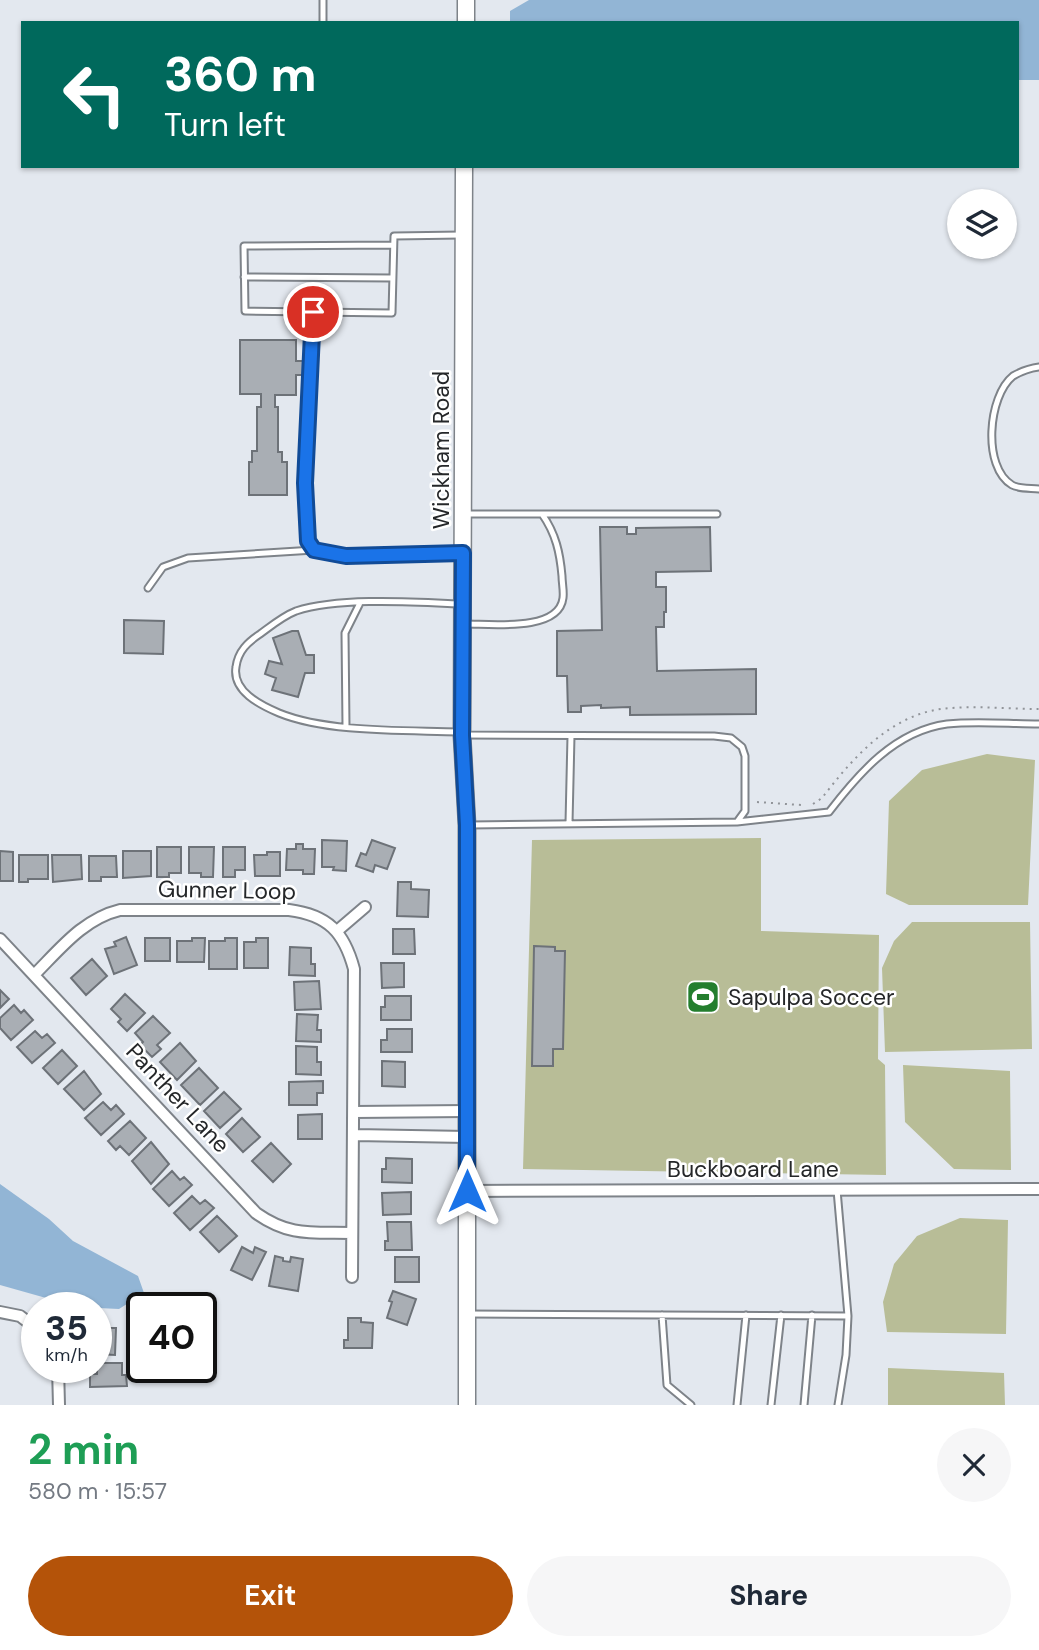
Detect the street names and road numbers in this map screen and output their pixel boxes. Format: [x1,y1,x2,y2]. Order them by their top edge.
street label: Wickham Road [426,371,456,529]
street label: Gunner Loop [158,874,296,906]
street label: Panther Lane [120,1037,236,1159]
street label: Buckboard Lane [667,1154,839,1184]

